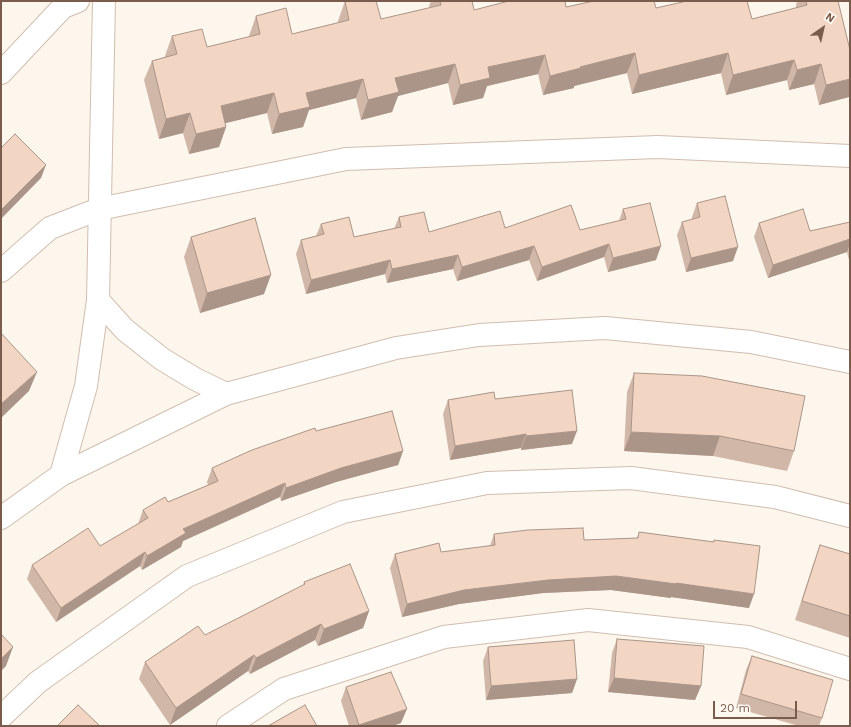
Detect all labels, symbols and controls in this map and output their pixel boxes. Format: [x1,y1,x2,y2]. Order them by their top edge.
north arrow [803,8,843,48]
text: N [823,10,837,25]
scale bar [715,693,799,719]
text: 20 m [720,701,750,715]

